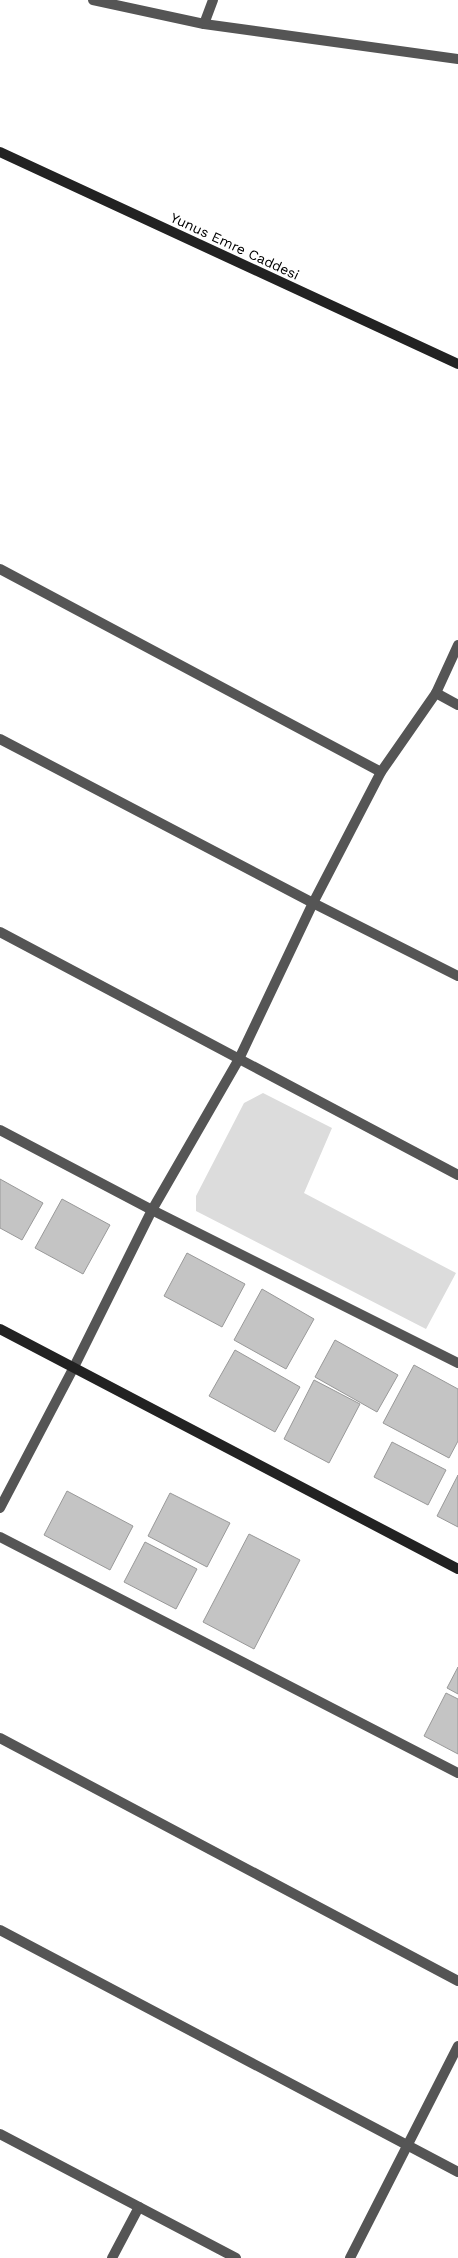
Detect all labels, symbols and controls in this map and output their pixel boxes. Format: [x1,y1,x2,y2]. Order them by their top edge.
street label: Yunus Emre Caddesi [168,209,302,283]

